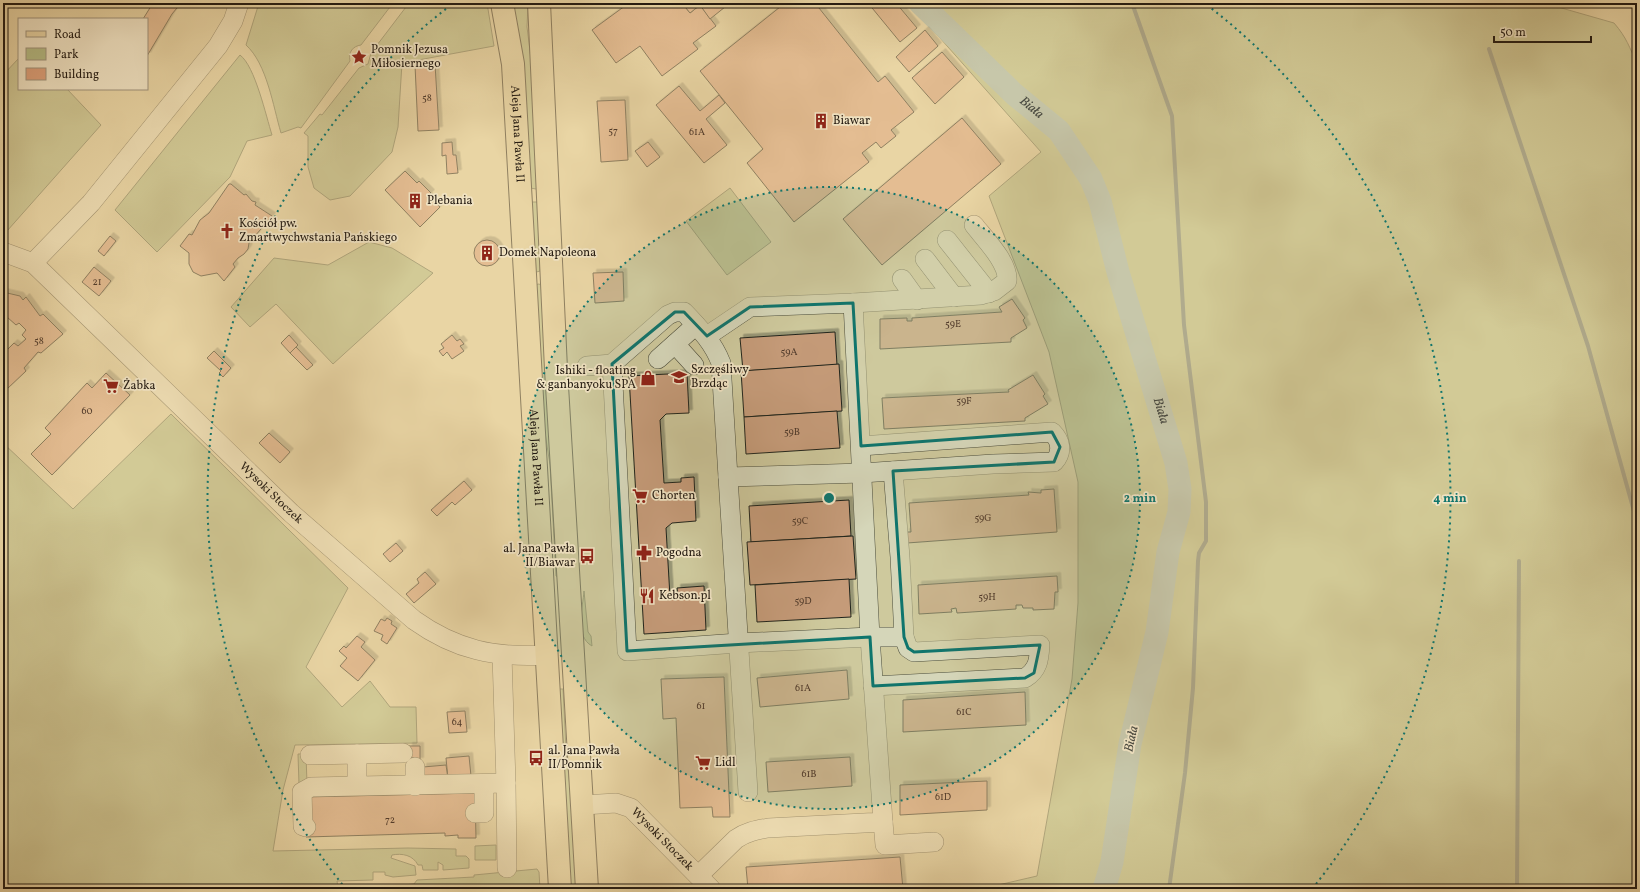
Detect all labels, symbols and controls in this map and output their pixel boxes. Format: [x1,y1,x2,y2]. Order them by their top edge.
legend [18,18,148,90]
scale bar [1494,18,1591,44]
text: 50 m [1500,25,1526,41]
text: Road [54,27,81,43]
place label: Pomnik Jezusa Miłosiernego [371,42,448,72]
text: Park [54,47,79,63]
place icon: Pomnik Jezusa Miłosiernego [350,48,368,66]
text: Building [54,67,99,83]
street label: Aleja Jana Pawła II [506,85,528,183]
house number: 58 [422,91,432,105]
water label: Biała [1015,93,1047,123]
building icon: Biawar [812,112,830,130]
place label: Biawar [833,113,870,129]
house number: 57 [608,124,618,138]
house number: 61A [689,125,705,139]
building icon: Plebania [406,192,424,210]
place label: Plebania [427,193,473,209]
place label: Kościół pw. Zmartwychwstania Pańskiego [239,216,397,246]
church icon: Kościół pw. Zmartwychwstania Pańskiego [218,222,236,240]
building icon: Domek Napoleona [478,244,496,262]
place label: Domek Napoleona [499,245,596,261]
house number: 21 [92,275,102,289]
house number: 59E [945,317,961,331]
house number: 58 [34,334,44,348]
house number: 59A [781,345,797,359]
place label: Szczęśliwy Brzdąc [691,362,749,392]
place label: Ishiki - floating & ganbanyoku SPA [536,363,637,393]
school or university icon: Szczęśliwy Brzdąc [670,368,688,386]
shop icon: Ishiki - floating & ganbanyoku SPA [639,369,657,387]
supermarket icon: Żabka [102,377,120,395]
place label: Żabka [123,378,156,394]
house number: 59F [956,394,972,408]
water label: Biała [1148,396,1173,426]
house number: 60 [81,404,93,418]
street label: Aleja Jana Pawła II [525,408,546,506]
house number: 59B [784,425,800,439]
street label: Wysoki Stoczek [235,459,307,528]
supermarket icon: Chorten [631,487,649,505]
place label: Chorten [652,488,695,504]
centre of rings [822,491,836,505]
text: 2 min [1124,491,1156,507]
text: 4 min [1433,491,1467,507]
house number: 59G [974,511,992,525]
house number: 59C [792,514,809,528]
place label: al. Jana Pawła II/Biawar [503,541,575,571]
pharmacy icon: Pogodna [635,544,653,562]
place label: Pogodna [656,545,702,561]
bus stop icon: al. Jana Pawła II/Biawar [578,547,596,565]
restaurant icon: Kebson.pl [638,587,656,605]
place label: Kebson.pl [659,588,711,604]
house number: 59H [978,590,996,604]
house number: 59D [794,594,812,608]
house number: 61A [795,681,811,695]
house number: 61 [697,699,706,713]
house number: 61C [956,705,972,719]
house number: 64 [452,715,462,729]
water label: Biała [1120,724,1144,754]
place label: al. Jana Pawła II/Pomnik [548,743,620,773]
bus stop icon: al. Jana Pawła II/Pomnik [527,749,545,767]
supermarket icon: Lidl [694,754,712,772]
place label: Lidl [715,755,736,771]
house number: 61B [801,767,817,781]
house number: 61D [935,790,951,804]
street label: Wysoki Stoczek [627,804,697,875]
house number: 72 [385,813,395,827]

